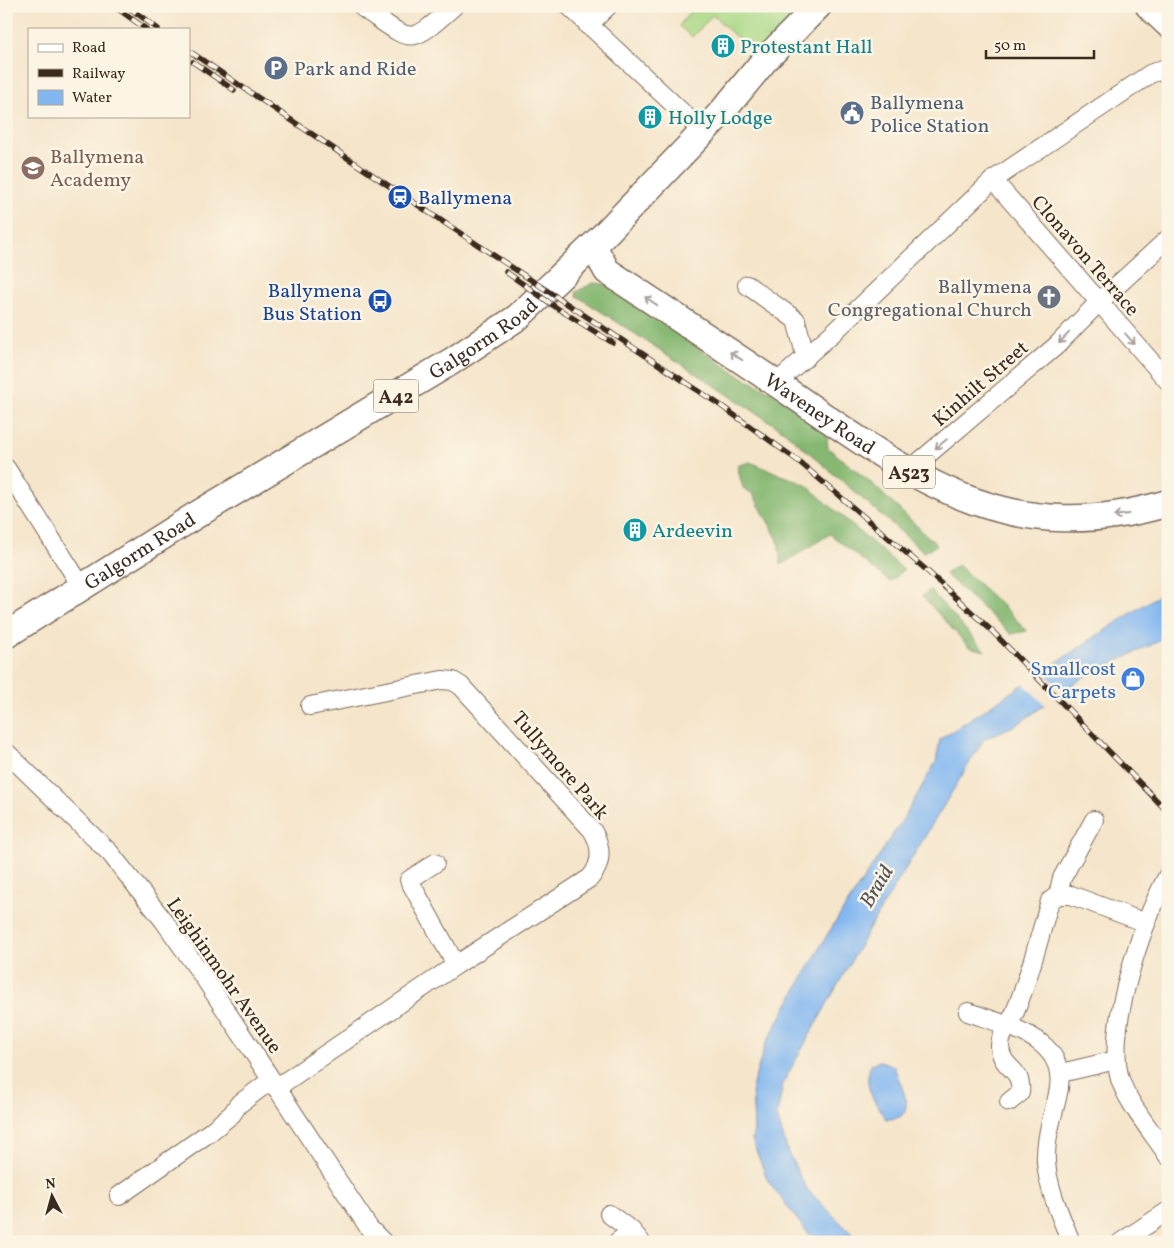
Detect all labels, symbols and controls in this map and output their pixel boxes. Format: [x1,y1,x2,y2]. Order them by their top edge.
legend [28,28,190,118]
scale bar [986,28,1094,60]
building icon: Protestant Hall [710,33,736,59]
place label: Protestant Hall [740,34,872,62]
text: 50 m [994,36,1026,57]
text: Road [72,38,106,59]
parking icon: Park and Ride [263,55,289,81]
place label: Park and Ride [294,56,417,84]
text: Railway [72,64,125,85]
text: Water [72,88,112,109]
place label: Ballymena Police Station [870,90,989,141]
public building icon: Ballymena Police Station [839,100,865,126]
building icon: Holly Lodge [637,104,663,130]
place label: Holly Lodge [668,105,773,133]
place label: Ballymena Academy [50,144,144,195]
school or university icon: Ballymena Academy [20,155,46,181]
station icon: Ballymena [387,184,413,210]
place label: Ballymena [418,185,512,213]
street label: Clonavon Terrace [1024,190,1145,323]
place label: Ballymena Congregational Church [828,274,1032,325]
place label: Ballymena Bus Station [262,278,362,329]
church icon: Ballymena Congregational Church [1036,284,1062,310]
bus stop icon: Ballymena Bus Station [367,288,393,314]
street label: Galgorm Road [425,293,545,388]
one-way arrow [644,296,658,306]
one-way arrow [1058,331,1070,344]
one-way arrow [1125,332,1136,345]
street label: Kinhilt Street [927,335,1035,434]
one-way arrow [729,351,743,361]
street label: Waveney Road [758,367,880,463]
road number: A42 [374,380,418,412]
one-way arrow [935,439,948,450]
road number: A523 [883,456,935,488]
street label: Galgorm Road [80,507,202,598]
one-way arrow [1113,510,1129,520]
building icon: Ardeevin [622,517,648,543]
place label: Ardeevin [652,518,733,546]
place label: Smallcost Carpets [1030,656,1116,707]
shop icon: Smallcost Carpets [1120,666,1146,692]
street label: Tullymore Park [504,706,615,827]
water label: Braid [853,860,901,914]
street label: Leighinmohr Avenue [159,892,288,1060]
north arrow [28,1170,78,1220]
text: N [45,1175,57,1195]

